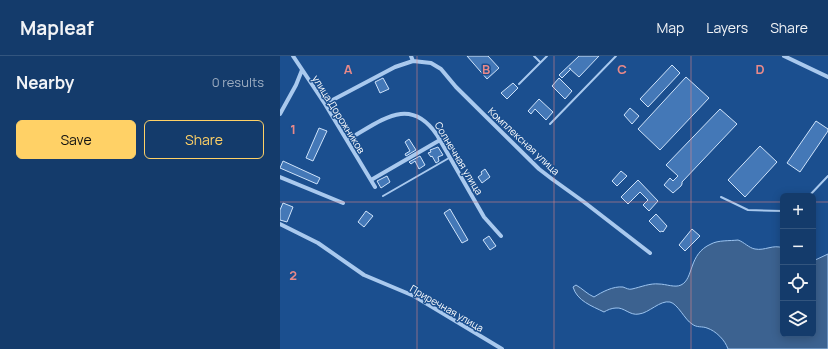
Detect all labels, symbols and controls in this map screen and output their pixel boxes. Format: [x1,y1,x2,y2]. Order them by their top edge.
text: Mapleaf [20,15,94,41]
text: Map [656,18,684,37]
text: Layers [706,18,748,37]
text: Share [770,18,808,37]
text: A [344,60,353,78]
text: B [482,60,490,78]
text: C [617,60,627,78]
text: D [755,60,765,78]
text: Nearby [16,71,74,94]
street label: улица Дорожников [309,72,369,156]
text: 0 results [212,73,264,91]
street label: Комплексная улица [485,104,563,178]
street label: Солнечная улица [432,119,486,197]
button: Save [16,120,136,159]
button: Share [144,120,264,159]
text: 1 [290,120,296,138]
map controls [780,193,816,337]
button: + [780,193,816,229]
button: − [780,229,816,265]
button: locate [780,265,816,301]
text: 2 [289,266,297,284]
street label: Приречная улица [408,281,486,335]
button: layers [780,301,816,337]

